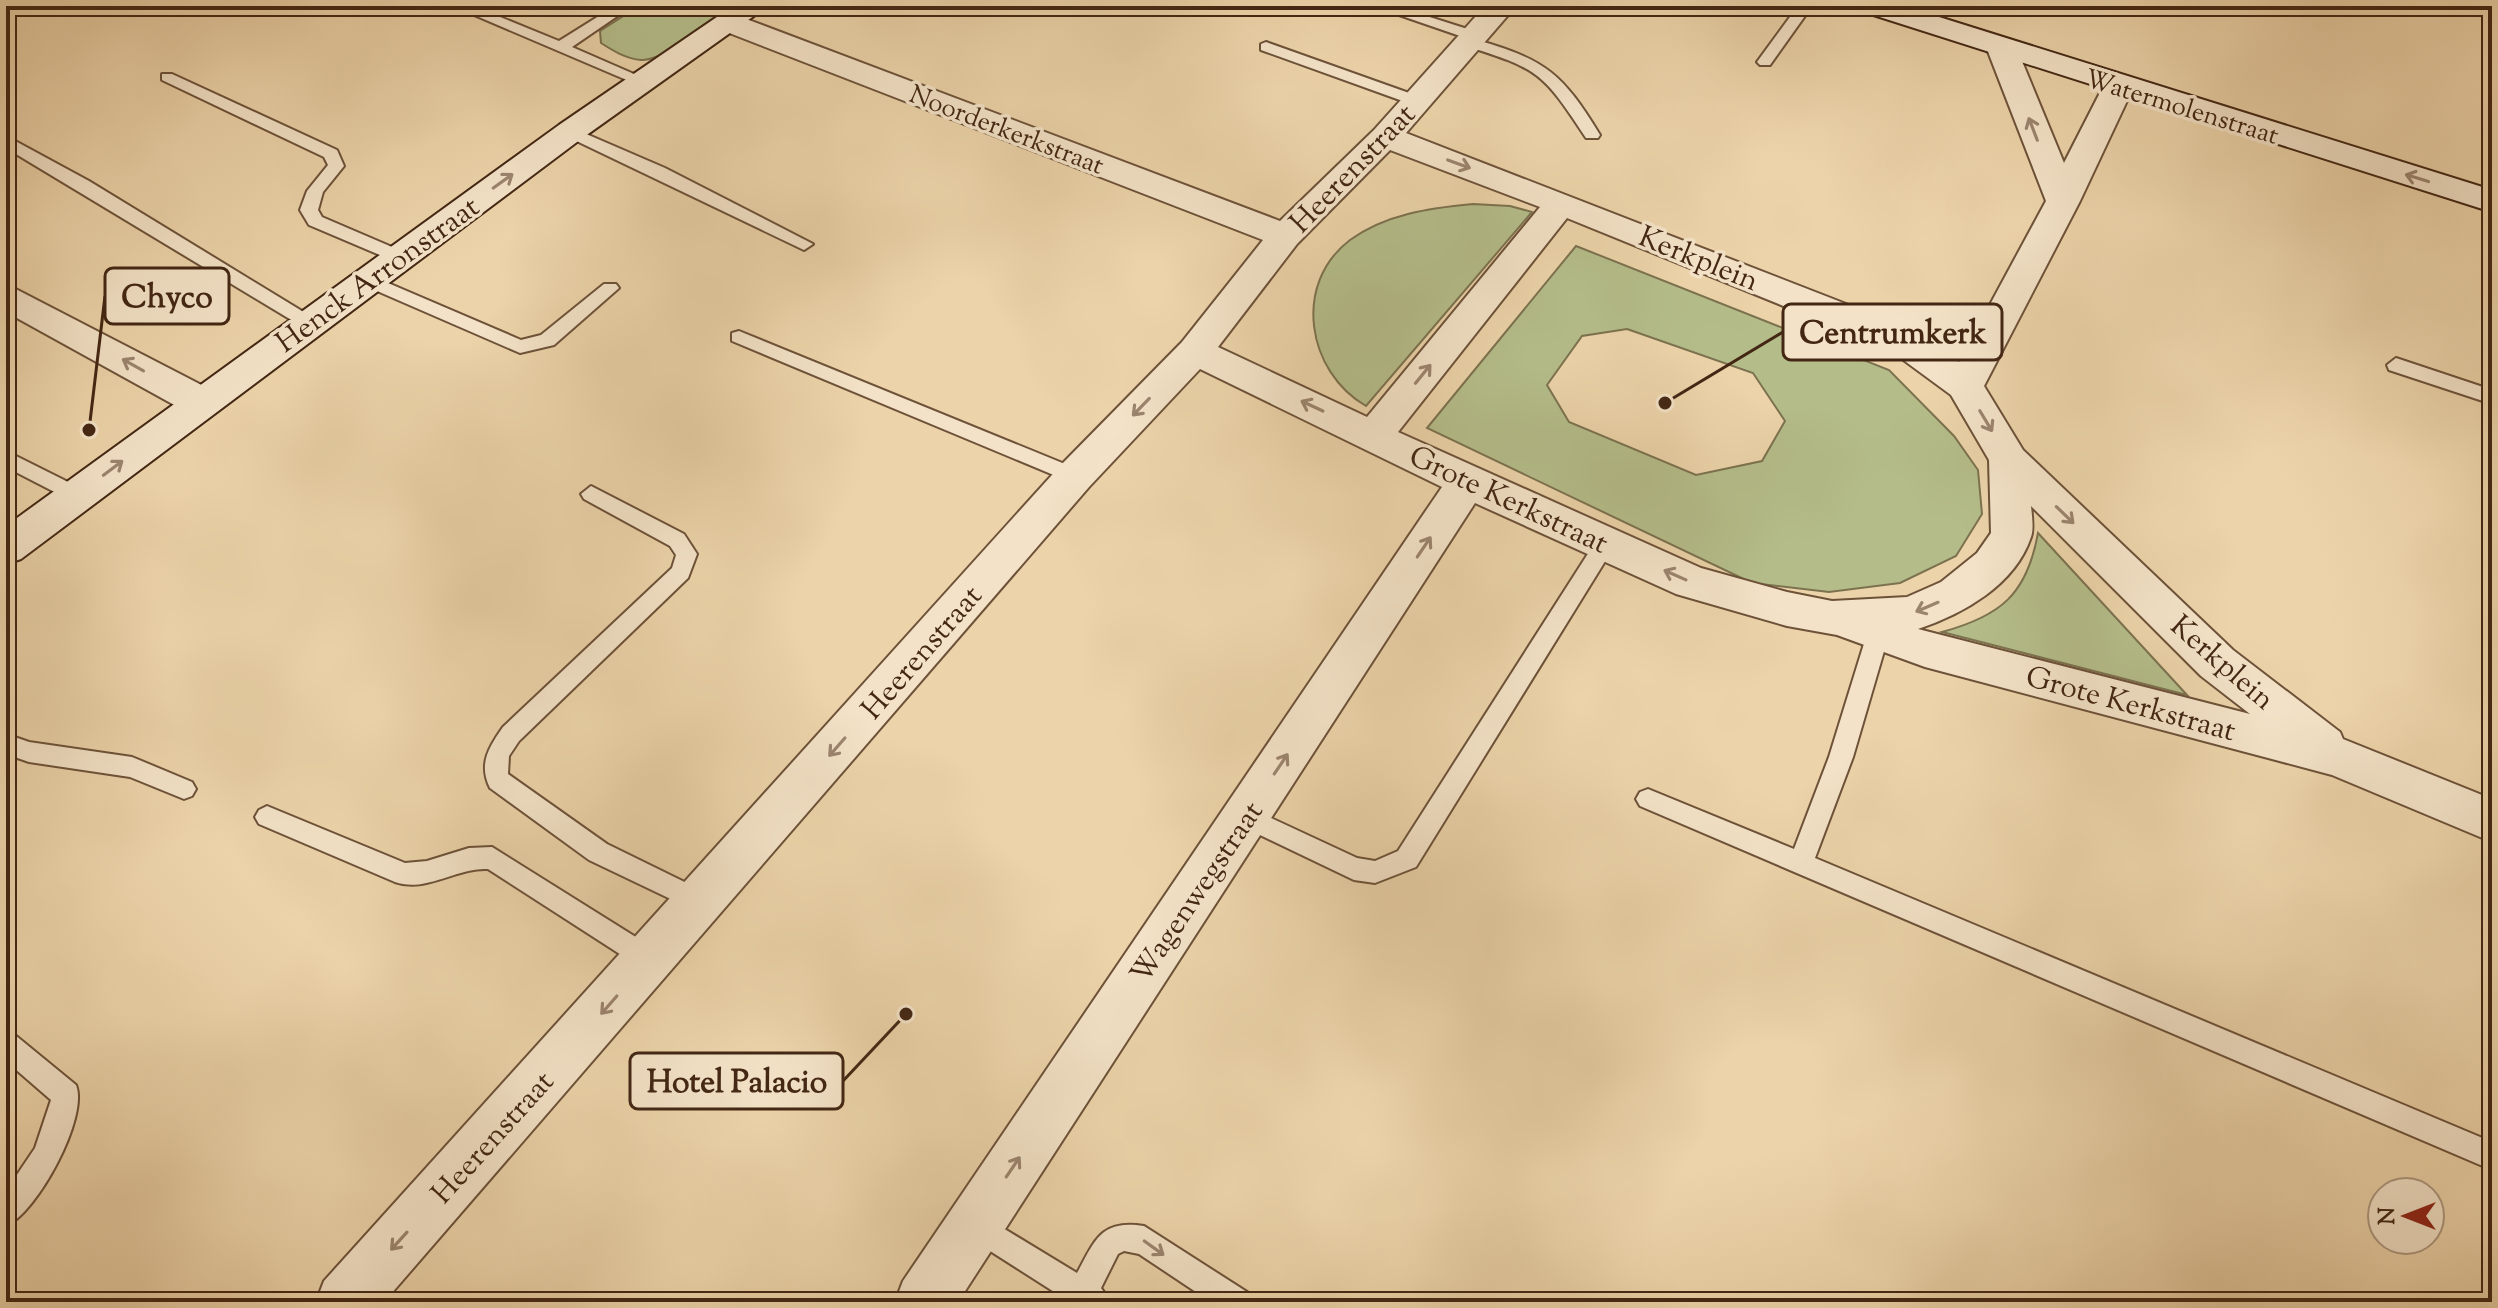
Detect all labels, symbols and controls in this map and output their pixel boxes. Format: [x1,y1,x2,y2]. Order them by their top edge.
street label: Watermolenstraat [2080,61,2283,156]
street label: Noorderkerkstraat [903,77,1109,186]
street label: Heerenstraat [1281,95,1427,244]
one-way arrow [2025,117,2039,142]
one-way arrow [1446,158,1470,172]
one-way arrow [2405,170,2431,185]
one-way arrow [492,173,514,190]
street label: Henck Arronstraat [268,187,489,365]
street label: Kerkplein [1631,217,1765,304]
callout: Chyco [105,268,229,324]
text: Chyco [121,276,213,322]
callout: Centrumkerk [1783,304,2002,360]
text: Centrumkerk [1799,312,1987,358]
one-way arrow [121,357,145,372]
one-way arrow [1414,364,1432,385]
one-way arrow [1132,397,1151,417]
one-way arrow [1301,398,1325,413]
one-way arrow [1978,409,1994,432]
street label: Grote Kerkstraat [1401,436,1615,566]
one-way arrow [102,460,123,477]
one-way arrow [2055,505,2075,524]
one-way arrow [1416,536,1433,558]
one-way arrow [1663,567,1687,582]
street label: Heerenstraat [852,577,993,730]
one-way arrow [1915,600,1940,615]
street label: Kerkplein [2160,606,2283,722]
street label: Grote Kerkstraat [2021,657,2240,754]
one-way arrow [828,736,846,756]
one-way arrow [1272,753,1289,775]
street label: Wagenwegstraat [1121,794,1275,993]
one-way arrow [601,994,619,1014]
callout: Hotel Palacio [630,1053,843,1109]
text: Hotel Palacio [647,1061,827,1107]
street label: Heerenstraat [422,1063,565,1215]
one-way arrow [1006,1156,1022,1179]
north arrow [2366,1176,2446,1256]
text: N [2373,1207,2405,1225]
one-way arrow [391,1230,409,1250]
one-way arrow [1143,1240,1165,1257]

